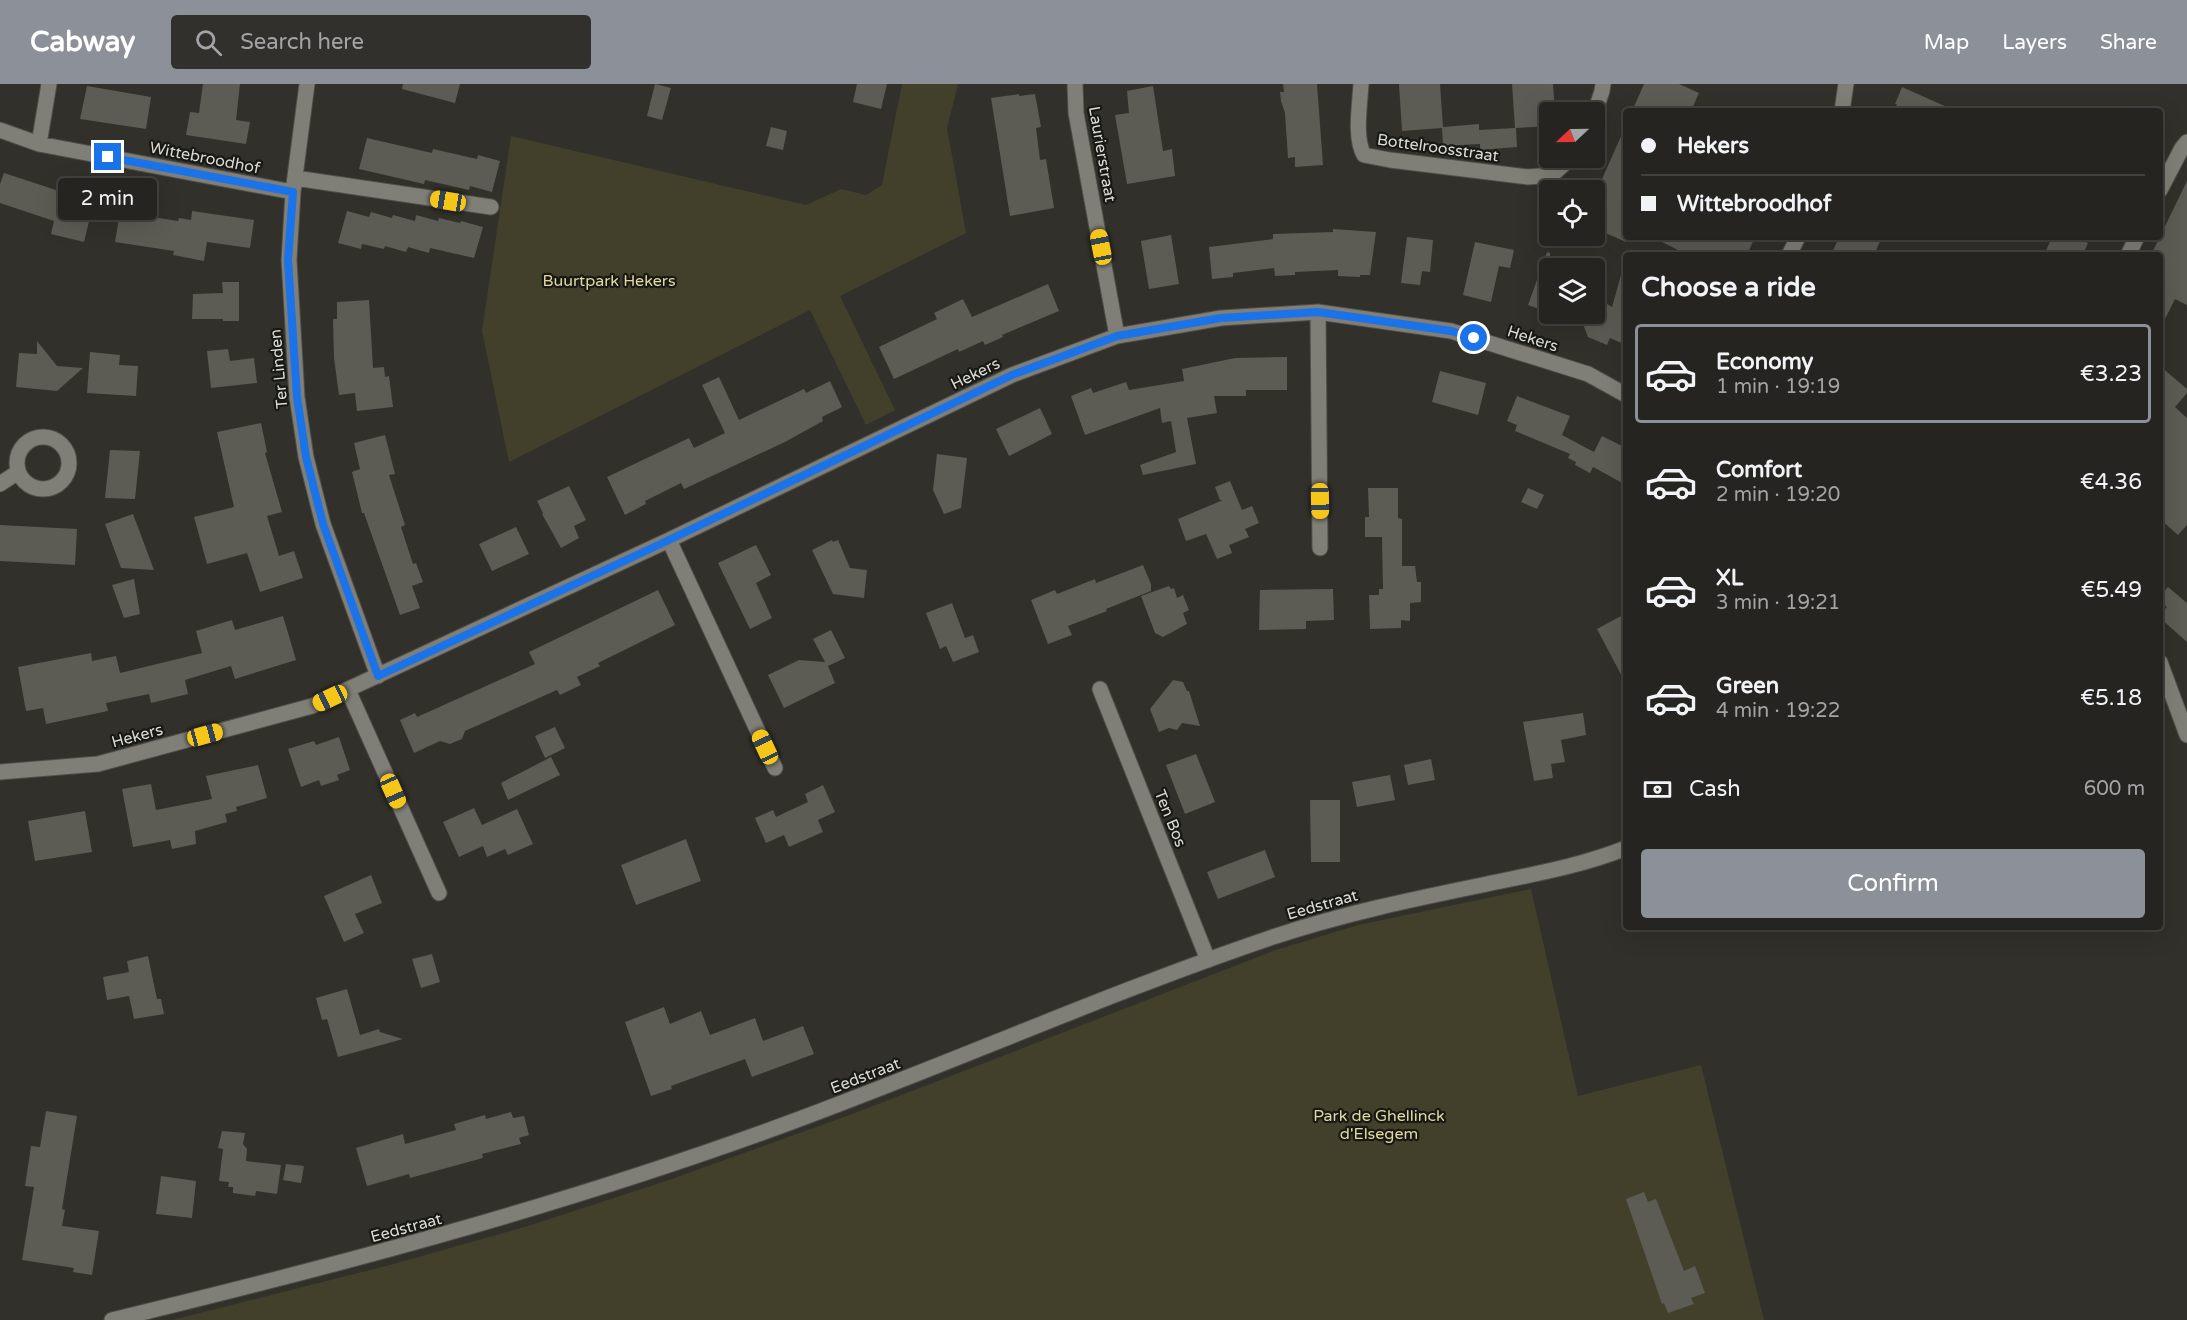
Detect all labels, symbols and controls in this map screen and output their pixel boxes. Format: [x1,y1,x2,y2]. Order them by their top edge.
search box [171,15,591,69]
text: Cabway [30,25,135,59]
icon: search [192,26,225,59]
text: Search here [240,29,364,55]
text: Map [1924,30,1969,55]
text: Layers [2002,30,2067,55]
text: Share [2100,30,2157,55]
north arrow [1539,102,1605,168]
map controls [1539,102,1605,324]
street label: Laurierstraat [1084,105,1120,204]
street label: Bottelroosstraat [1376,130,1500,166]
text: Hekers [1677,133,1749,159]
street label: Wittebroodhof [148,137,263,179]
route end [94,143,121,170]
callout: 2 min [58,178,158,220]
button: locate [1539,180,1605,246]
text: 2 min [81,187,134,211]
car [429,189,467,213]
text: Wittebroodhof [1677,191,1831,217]
car [1089,228,1113,266]
button: layers [1539,258,1605,324]
park label: Buurtpark Hekers [542,271,676,291]
text: Choose a ride [1641,271,1816,304]
street label: Hekers [1505,321,1561,357]
route start [1460,324,1487,351]
street label: Ter Linden [266,328,292,410]
icon: car [1644,347,1698,401]
text: Economy [1716,349,1813,375]
street label: Hekers [948,353,1003,394]
text: €3.23 [2080,361,2142,387]
text: 1 min · 19:19 [1716,375,1840,399]
icon: car [1644,455,1698,509]
text: Comfort [1716,457,1802,483]
text: €4.36 [2080,469,2142,495]
car [1311,483,1329,519]
text: 2 min · 19:20 [1716,483,1840,507]
icon: car [1644,563,1698,617]
text: XL [1716,565,1743,591]
text: €5.49 [2080,577,2142,603]
text: 3 min · 19:21 [1716,591,1840,615]
icon: car [1644,671,1698,725]
text: Green [1716,673,1779,699]
car [310,682,350,714]
text: €5.18 [2080,685,2142,711]
text: 4 min · 19:22 [1716,699,1840,723]
street label: Hekers [109,720,165,752]
car [185,722,225,748]
car [749,727,781,767]
car [377,771,409,811]
icon: cash [1641,773,1674,806]
text: Cash [1689,776,1741,802]
text: 600 m [2084,777,2145,801]
street label: Ten Bos [1150,787,1191,850]
button: Confirm [1641,849,2145,918]
street label: Eedstraat [1284,885,1360,925]
street label: Eedstraat [828,1054,903,1098]
park label: Park de Ghellinck d'Elsegem [1313,1106,1445,1144]
street label: Eedstraat [368,1209,444,1247]

